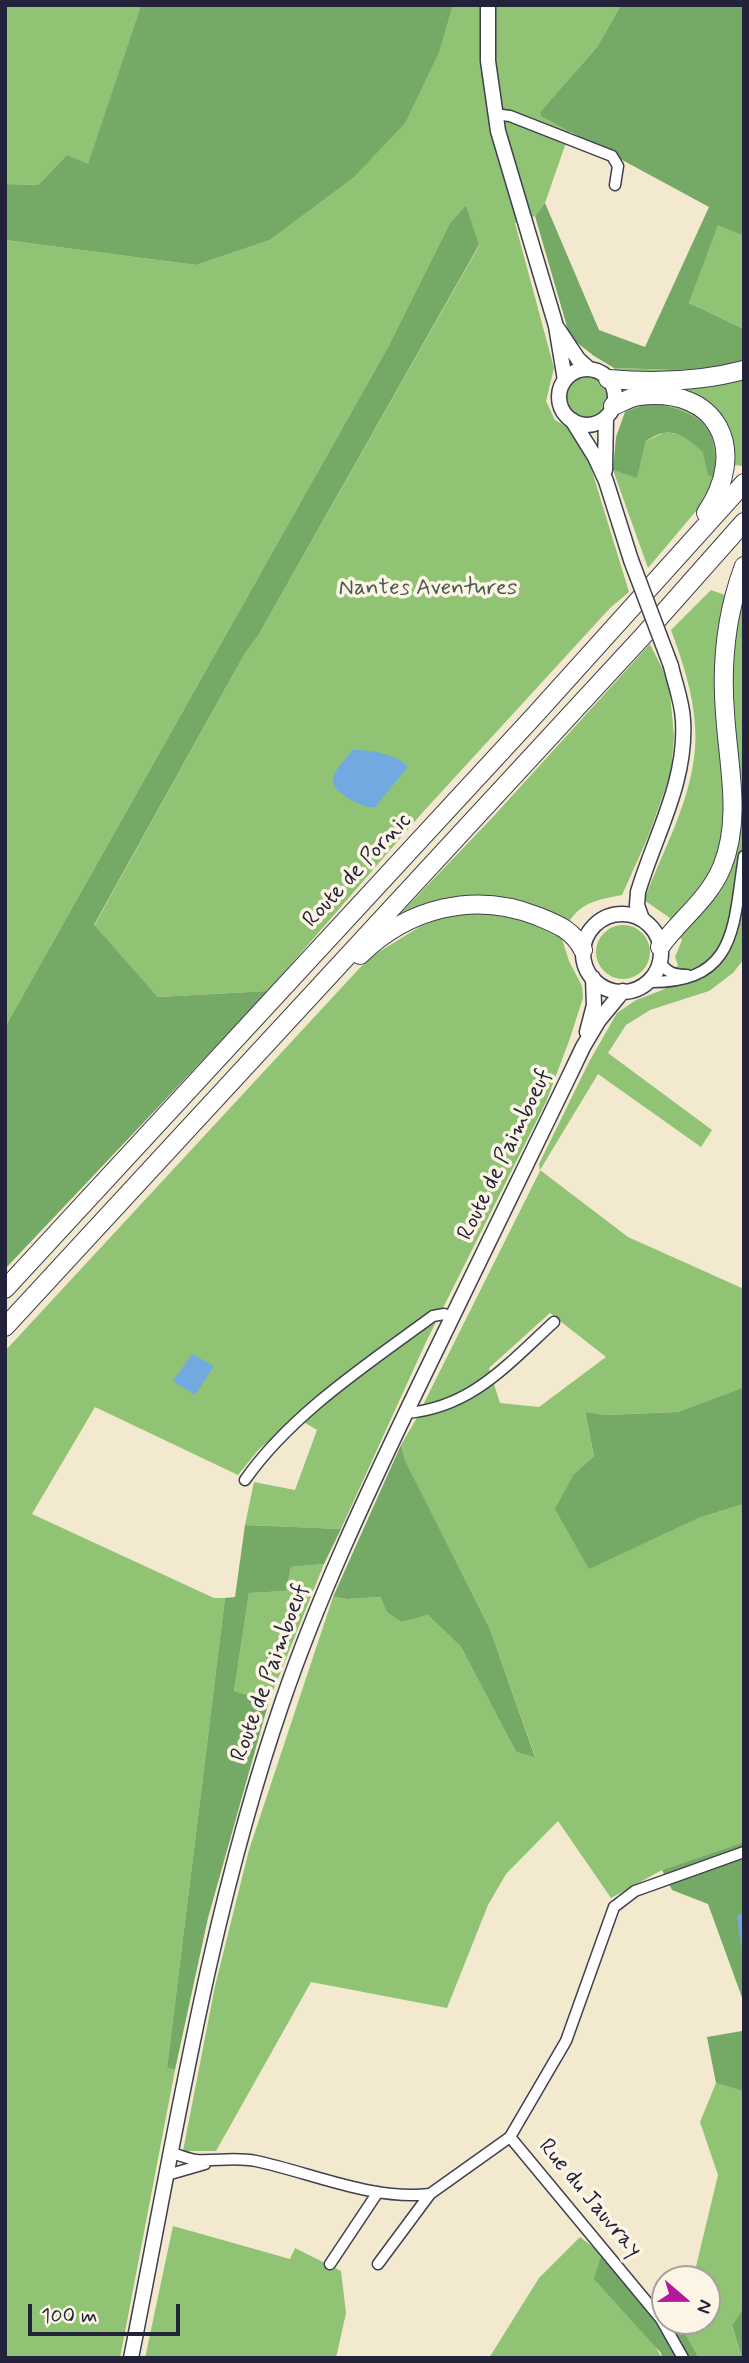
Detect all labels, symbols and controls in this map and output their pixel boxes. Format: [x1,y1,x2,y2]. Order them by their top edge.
park label: Nantes Aventures [339,575,517,603]
street label: Route de Pornic [298,808,418,934]
street label: Route de Paimboeuf [453,1065,559,1245]
street label: Route de Paimboeuf [226,1580,316,1766]
street label: Rue du Jauvray [531,2134,647,2264]
north arrow [651,2265,721,2335]
scale bar [32,2290,184,2334]
text: N [690,2296,718,2317]
text: 100 m [41,2302,97,2330]

